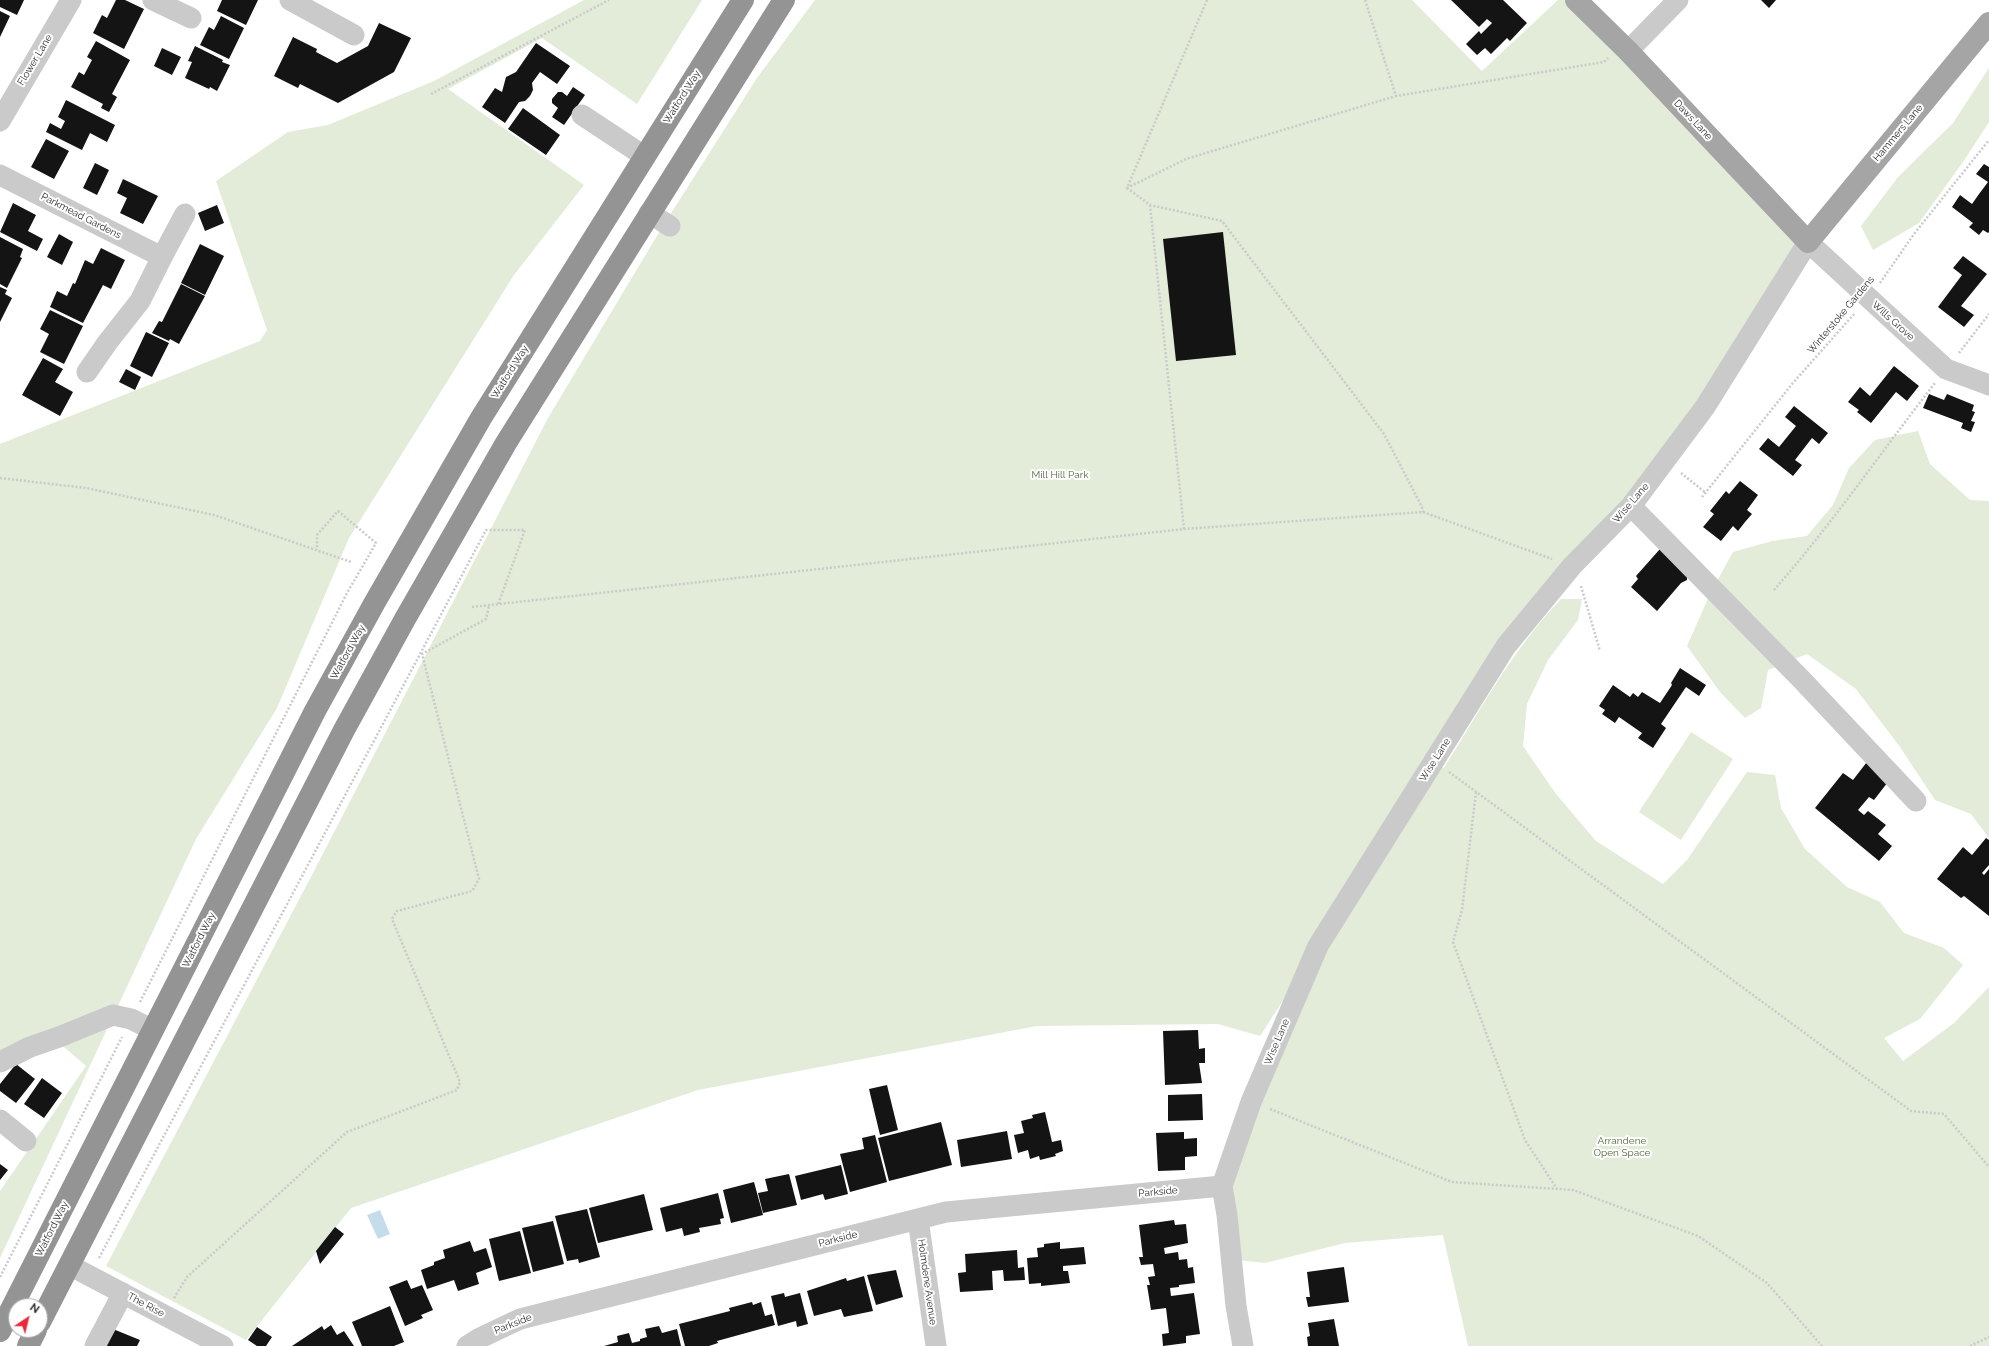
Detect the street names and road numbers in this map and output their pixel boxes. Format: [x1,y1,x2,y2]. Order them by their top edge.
street label: Flower Lane [15,32,55,88]
street label: Watford Way [661,68,703,126]
street label: Daws Lane [1671,97,1715,143]
street label: Hammers Lane [1871,102,1925,164]
street label: Parkmead Gardens [39,191,123,241]
street label: Winterstoke Gardens [1805,274,1877,356]
street label: Wills Grove [1869,299,1917,343]
street label: Watford Way [489,343,531,401]
street label: Wise Lane [1610,481,1652,525]
street label: Watford Way [328,623,368,681]
street label: Wise Lane [1417,736,1453,784]
street label: Watford Way [180,910,218,970]
street label: Wise Lane [1262,1017,1292,1067]
street label: Parkside [1138,1184,1178,1200]
street label: Watford Way [33,1199,71,1259]
street label: Parkside [817,1228,859,1250]
street label: Holmdene Avenue [915,1238,939,1326]
street label: The Rise [126,1290,166,1320]
street label: Parkside [492,1311,534,1337]

